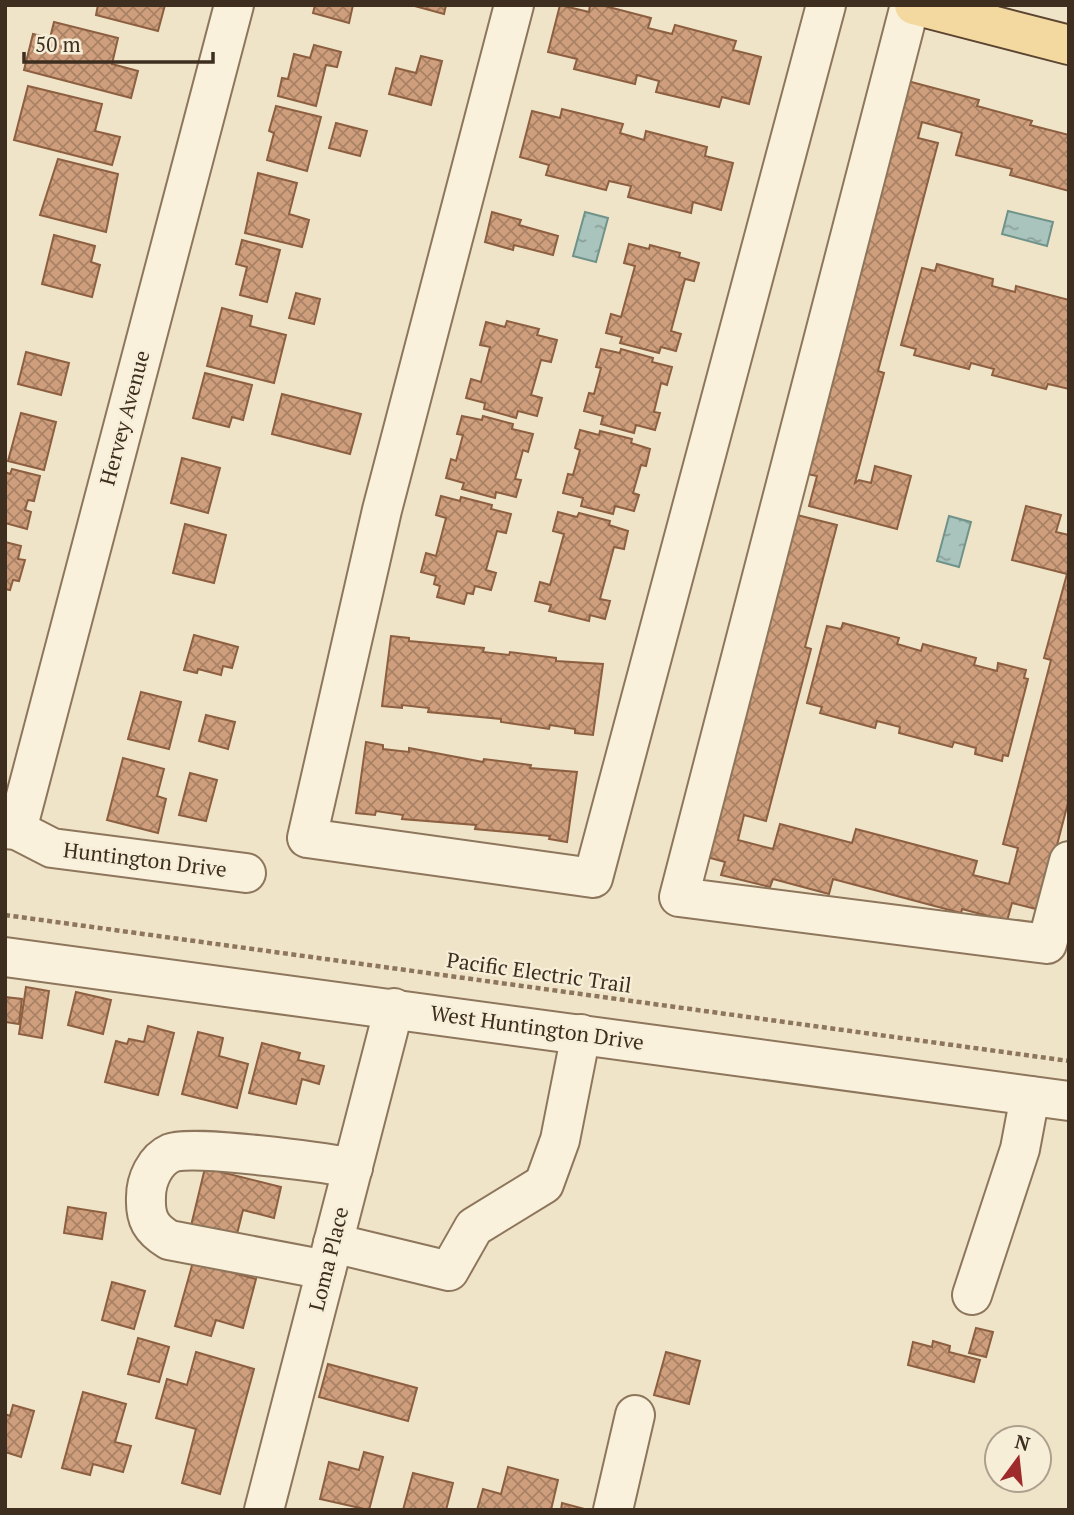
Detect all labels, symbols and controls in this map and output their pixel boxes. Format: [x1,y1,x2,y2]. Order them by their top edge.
scale bar [24,21,214,65]
text: 50 m [35,30,81,58]
street label: Hervey Avenue [93,347,156,488]
street label: Huntington Drive [62,835,228,883]
street label: Pacific Electric Trail [445,945,633,999]
street label: West Huntington Drive [429,998,646,1056]
street label: Loma Place [302,1204,354,1314]
north arrow [983,1424,1053,1494]
text: N [1012,1428,1033,1456]

